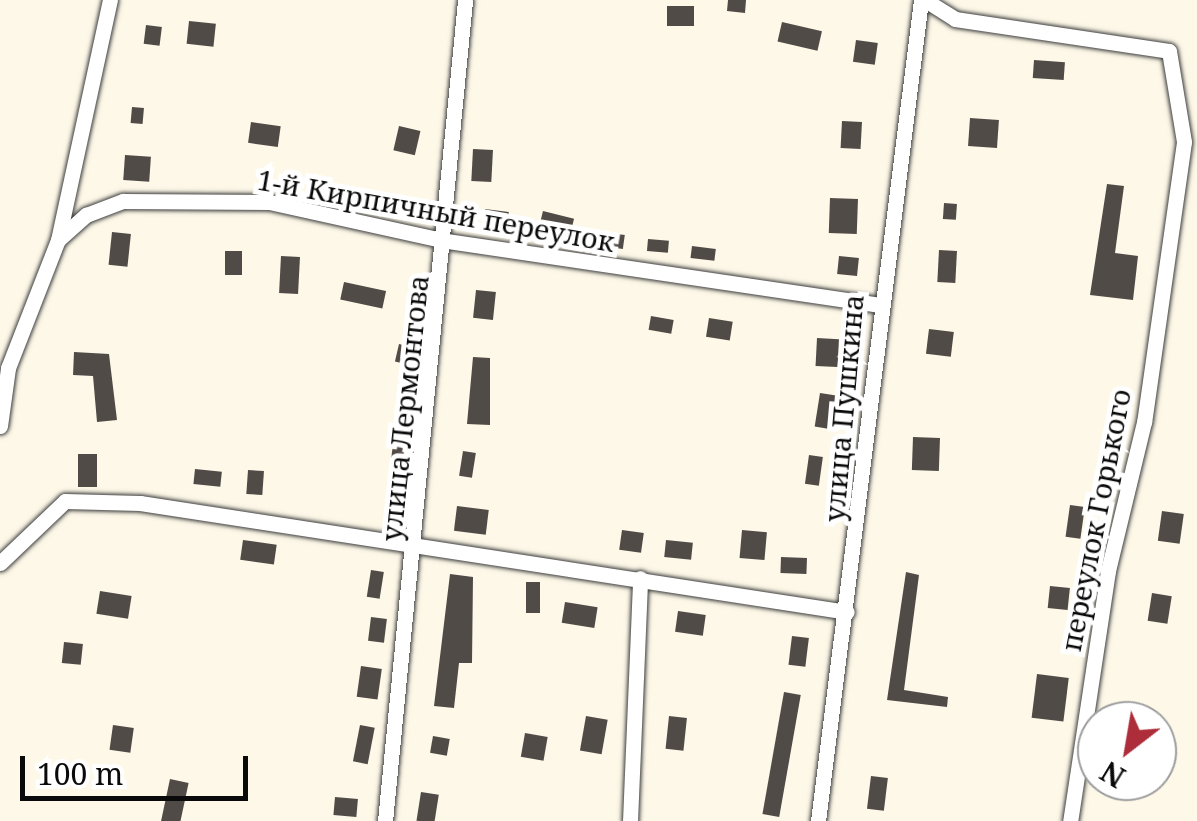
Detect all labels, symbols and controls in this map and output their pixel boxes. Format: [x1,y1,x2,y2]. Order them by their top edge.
street label: 1-й Кирпичный переулок [255,162,617,258]
street label: улица Лермонтова [373,273,435,543]
street label: улица Пушкина [816,293,870,523]
street label: переулок Горького [1053,386,1137,654]
north arrow [1077,701,1177,801]
scale bar [25,736,252,798]
text: 100 m [37,753,123,794]
text: N [1093,753,1132,797]

